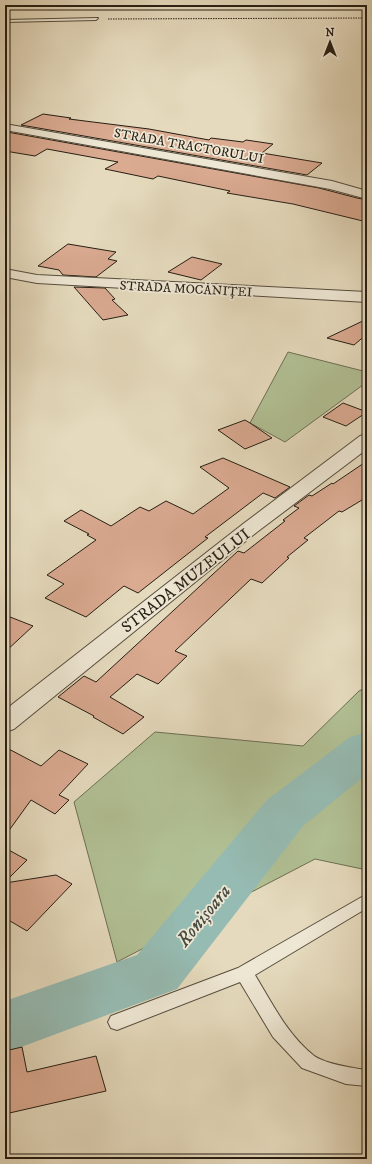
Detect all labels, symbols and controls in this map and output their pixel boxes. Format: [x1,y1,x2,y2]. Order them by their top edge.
north arrow [310,22,350,62]
text: N [325,26,335,40]
street label: STRADA TRACTORULUI [113,125,265,167]
street label: STRADA MOCĂNIȚEI [119,277,253,300]
street label: STRADA MUZEULUI [117,524,254,637]
water label: Ronișoara [171,880,237,953]

